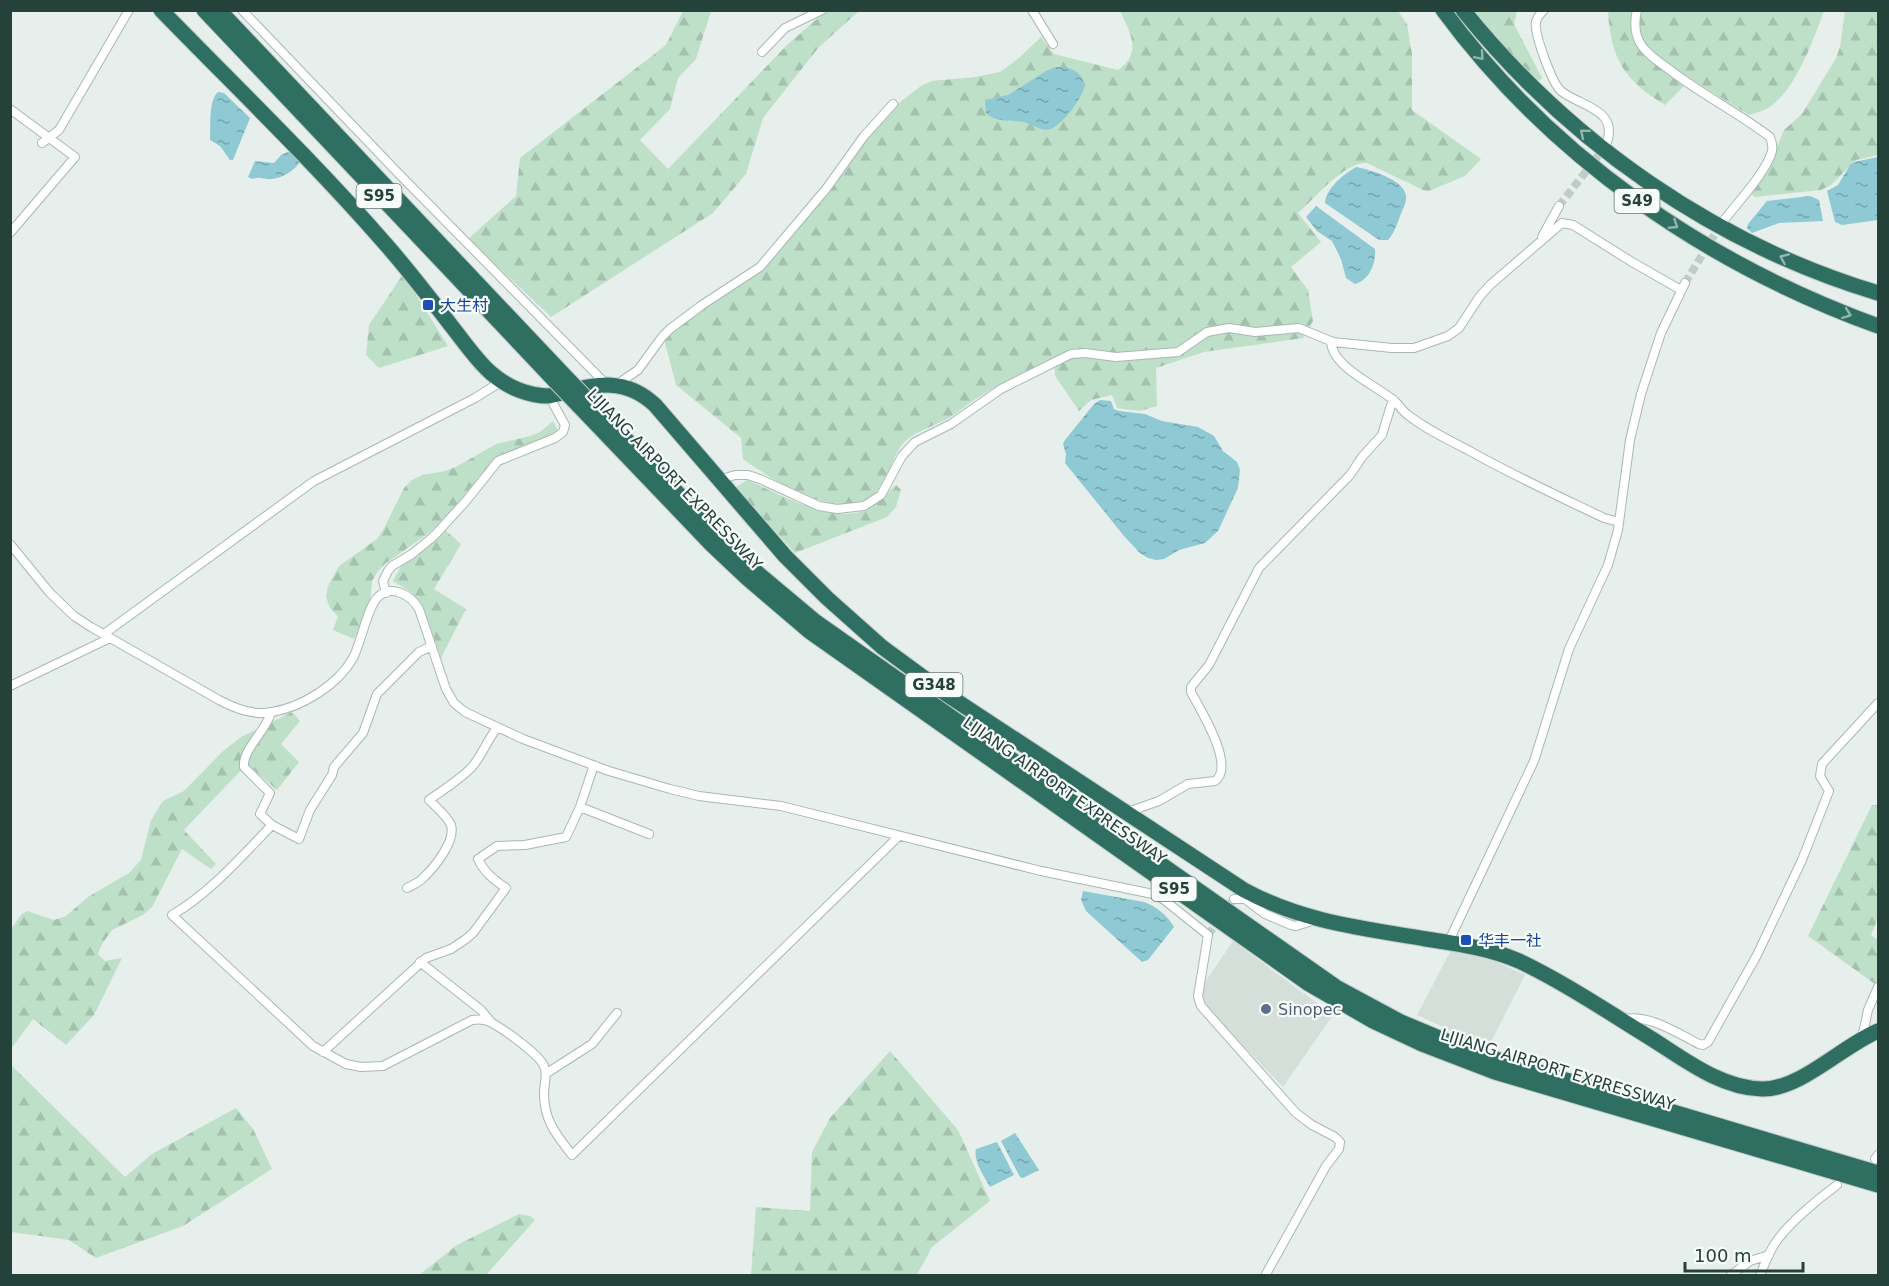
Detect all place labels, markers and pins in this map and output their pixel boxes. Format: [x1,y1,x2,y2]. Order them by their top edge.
place label: 大生村 [440,296,488,315]
marker: 大生村 [421,298,435,312]
place label: 华丰一社 [1478,931,1542,950]
marker: 华丰一社 [1459,933,1473,947]
place label: Sinopec [1278,1000,1341,1019]
marker: Sinopec [1259,1002,1273,1016]

